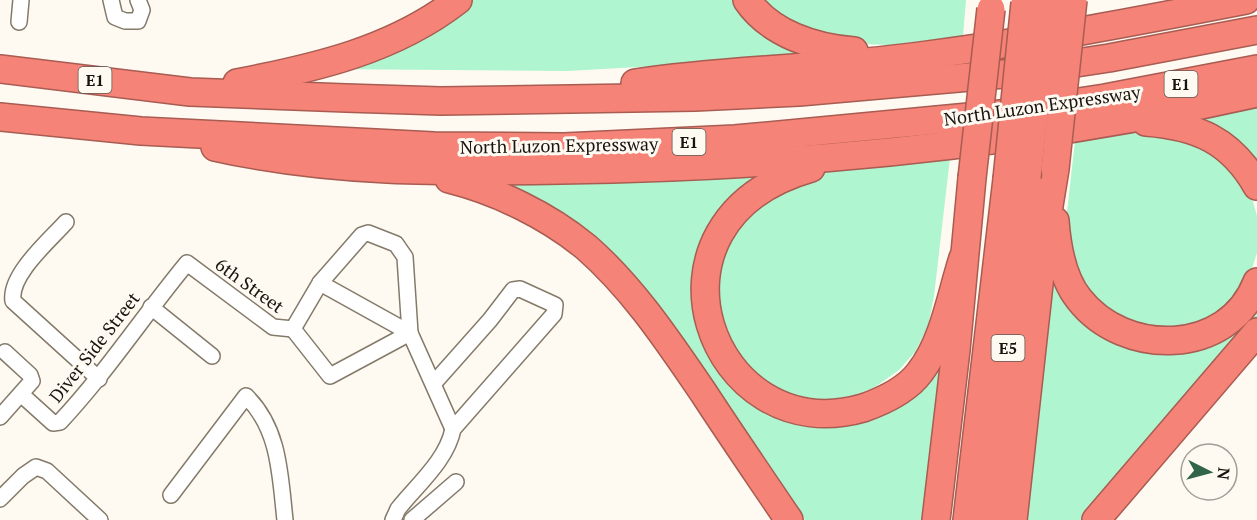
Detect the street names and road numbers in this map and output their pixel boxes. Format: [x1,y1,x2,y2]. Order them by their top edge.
road number: E1 [78,67,112,93]
road number: E1 [1164,71,1198,97]
street label: North Luzon Expressway [942,79,1143,131]
road number: E1 [672,129,706,155]
street label: North Luzon Expressway [460,131,659,159]
street label: 6th Street [211,252,289,318]
street label: Diver Side Street [43,287,145,407]
road number: E5 [992,335,1024,361]

